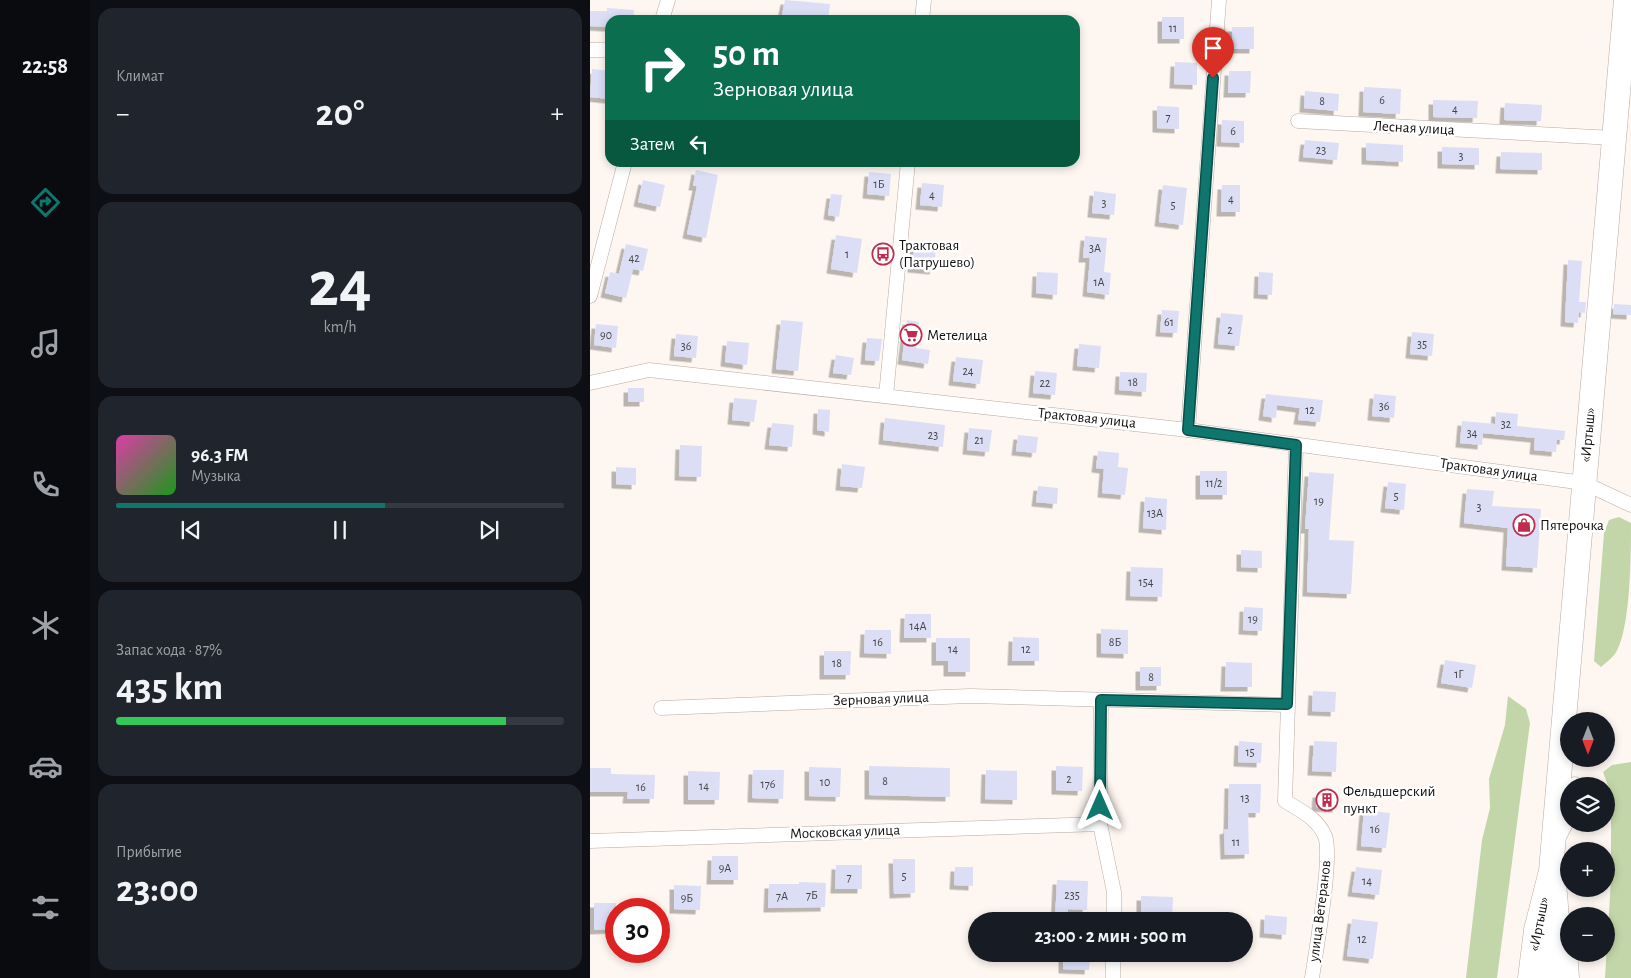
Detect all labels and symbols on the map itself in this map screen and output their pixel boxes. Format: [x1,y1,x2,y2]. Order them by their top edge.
house number: 11 [1169,22,1177,34]
pin [1192,27,1234,78]
house number: 6 [1379,94,1385,106]
house number: 8 [1319,95,1325,107]
house number: 4 [1452,103,1458,115]
house number: 7 [1165,111,1171,123]
street label: Лесная улица [1373,118,1455,138]
house number: 6 [1230,125,1236,137]
house number: 23 [1316,144,1326,156]
house number: 3 [1459,150,1464,162]
house number: 1Б [874,178,885,190]
house number: 4 [929,189,935,201]
house number: 4 [1228,193,1234,205]
house number: 3 [1102,197,1107,209]
house number: 5 [1170,199,1176,211]
place label: Трактовая (Патрушево) [899,238,975,270]
bus stop icon: Трактовая (Патрушево) [871,242,895,266]
house number: 3А [1089,242,1101,254]
house number: 1 [845,248,849,260]
house number: 42 [628,252,640,264]
house number: 1А [1093,276,1105,288]
house number: 61 [1164,316,1174,328]
supermarket icon: Метелица [899,323,923,347]
house number: 2 [1227,324,1233,336]
place label: Метелица [927,328,988,343]
house number: 90 [600,329,612,341]
house number: 35 [1417,338,1427,350]
house number: 36 [681,340,692,352]
house number: 24 [962,365,974,377]
house number: 18 [1128,376,1138,388]
house number: 22 [1040,377,1051,389]
house number: 36 [1379,400,1390,412]
house number: 12 [1305,404,1315,416]
street label: Трактовая улица [1037,405,1137,431]
street label: «Иртыш» [1578,407,1598,463]
house number: 32 [1501,418,1512,430]
house number: 34 [1467,427,1478,439]
house number: 23 [928,429,938,441]
house number: 21 [974,434,984,446]
street label: Трактовая улица [1439,456,1539,484]
house number: 11/2 [1205,477,1223,489]
house number: 5 [1393,490,1399,502]
house number: 19 [1314,495,1324,507]
house number: 3 [1477,501,1482,513]
house number: 13А [1147,507,1163,519]
shop icon: Пятерочка [1512,513,1536,537]
place label: Пятерочка [1540,518,1604,533]
house number: 154 [1139,576,1154,588]
house number: 19 [1248,613,1258,625]
house number: 14А [910,620,926,632]
house number: 16 [873,636,883,648]
house number: 8Б [1109,636,1121,648]
house number: 14 [948,643,958,655]
house number: 12 [1021,643,1031,655]
house number: 18 [832,657,842,669]
house number: 1Г [1454,668,1464,680]
house number: 8 [1148,671,1154,683]
street label: Зерновая улица [833,690,929,708]
north arrow [1560,712,1615,768]
house number: 15 [1245,746,1255,758]
house number: 2 [1066,773,1072,785]
house number: 8 [882,775,888,787]
house number: 10 [820,776,830,788]
house number: 176 [761,778,776,790]
position arrow [1073,779,1125,831]
house number: 14 [699,780,709,792]
house number: 16 [636,781,646,793]
place label: Фельдшерский пункт [1343,784,1435,816]
building icon: Фельдшерский пункт [1315,788,1339,812]
house number: 13 [1240,792,1250,804]
street label: Московская улица [790,823,901,841]
house number: 16 [1370,823,1380,835]
house number: 11 [1232,836,1240,848]
street label: улица Ветеранов [1306,859,1334,964]
house number: 9А [719,862,731,874]
house number: 5 [901,870,907,882]
house number: 7 [846,871,852,883]
house number: 14 [1362,875,1372,887]
house number: 7Б [806,889,818,901]
house number: 235 [1064,889,1080,901]
house number: 7А [776,890,788,902]
house number: 9Б [681,892,693,904]
street label: «Иртыш» [1526,895,1552,953]
speed limit sign: 30 [605,898,670,963]
house number: 12 [1357,933,1367,945]

